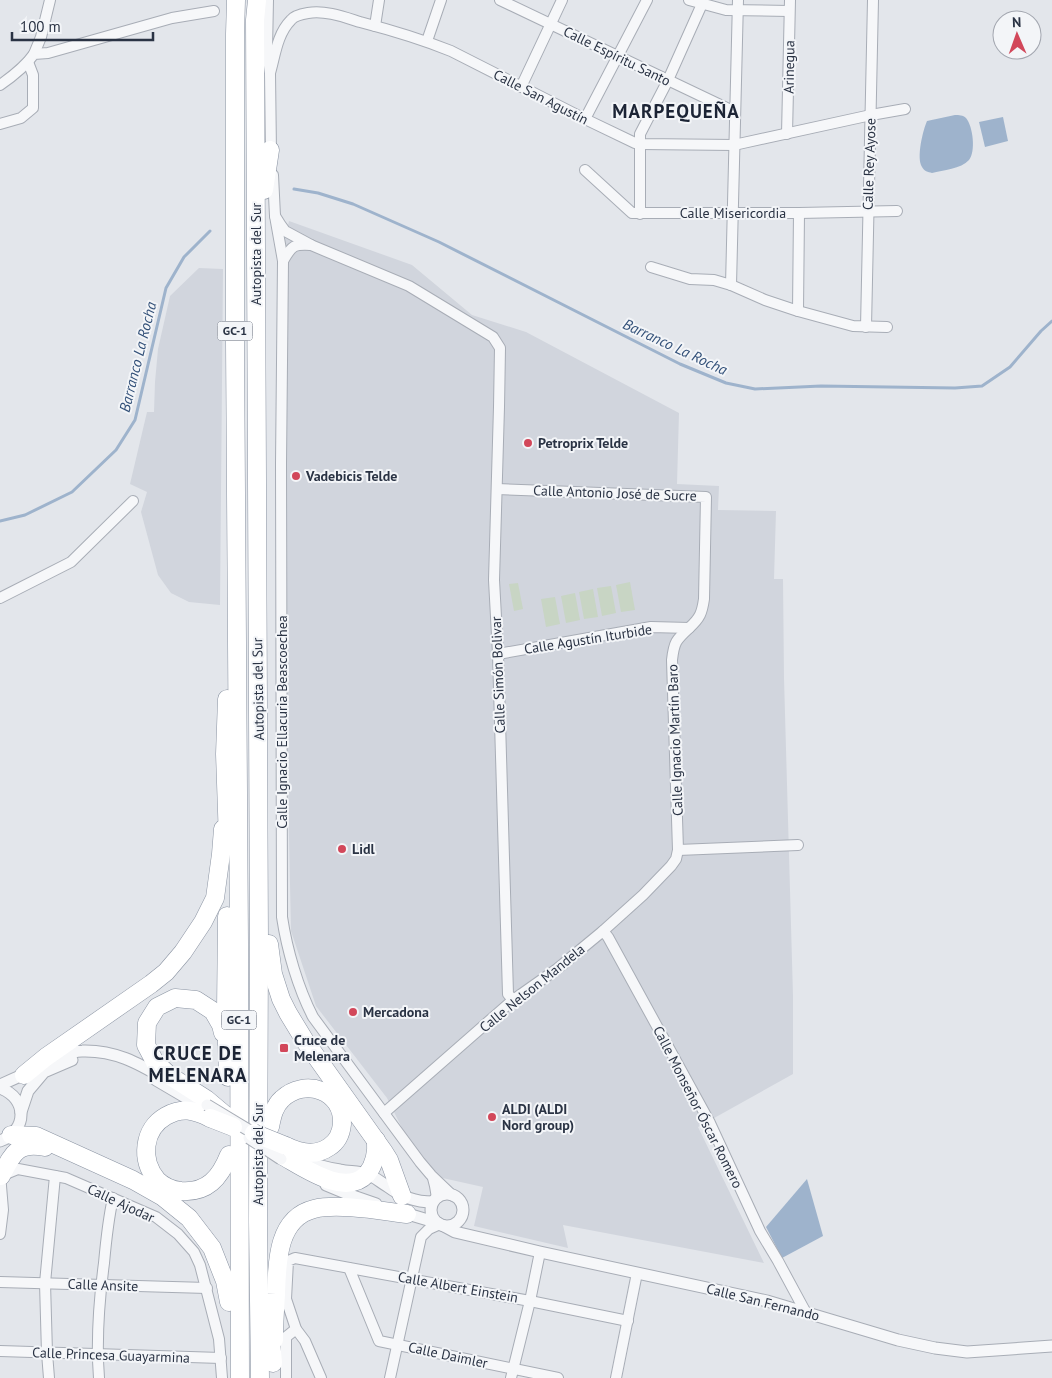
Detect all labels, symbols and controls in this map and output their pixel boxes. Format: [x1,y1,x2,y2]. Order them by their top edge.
scale bar [12,10,154,42]
north arrow [992,10,1042,60]
text: N [1012,13,1021,31]
text: 100 m [20,17,61,36]
street label: Calle Espíritu Santo [560,22,674,90]
street label: Arinegua [780,40,798,94]
street label: Calle San Agustín [490,65,592,129]
district label: MARPEQUEÑA [612,99,740,123]
street label: Calle Rey Ayose [858,118,880,210]
street label: Autopista del Sur [247,202,265,305]
street label: Calle Misericordia [680,204,786,222]
water label: Barranco La Rocha [115,299,161,414]
water label: Barranco La Rocha [620,314,731,379]
road number: GC-1 [218,322,252,341]
place label: Petroprix Telde [538,434,628,452]
marker: Petroprix Telde [522,437,534,449]
place label: Vadebicis Telde [305,467,397,485]
marker: Vadebicis Telde [290,470,302,482]
street label: Calle Antonio José de Sucre [533,481,697,505]
street label: Calle Ignacio Ellacuria Beascoechea [273,615,291,829]
street label: Calle Simón Bolivar [487,616,509,734]
street label: Calle Agustín Iturbide [523,620,653,658]
street label: Autopista del Sur [248,637,268,741]
street label: Calle Ignacio Martín Baro [663,664,687,816]
place label: Lidl [352,840,376,858]
marker: Lidl [336,843,348,855]
street label: Calle Nelson Mandela [476,940,588,1036]
place label: Mercadona [363,1003,429,1021]
marker: Mercadona [347,1006,359,1018]
road number: GC-1 [222,1010,256,1030]
street label: Calle Monseñor Óscar Romero [649,1023,747,1191]
place label: Cruce de Melenara [294,1031,350,1065]
district label: CRUCE DE MELENARA [148,1041,248,1087]
marker: Cruce de Melenara [278,1042,290,1054]
place label: ALDI (ALDI Nord group) [502,1100,574,1134]
street label: Autopista del Sur [249,1102,267,1205]
marker: ALDI (ALDI Nord group) [486,1111,498,1123]
street label: Calle Ajodar [85,1180,158,1226]
street label: Calle Albert Einstein [396,1268,520,1306]
street label: Calle Ansite [67,1275,139,1295]
street label: Calle San Fernando [705,1279,821,1325]
street label: Calle Daimler [407,1338,490,1372]
street label: Calle Princesa Guayarmina [32,1343,190,1367]

